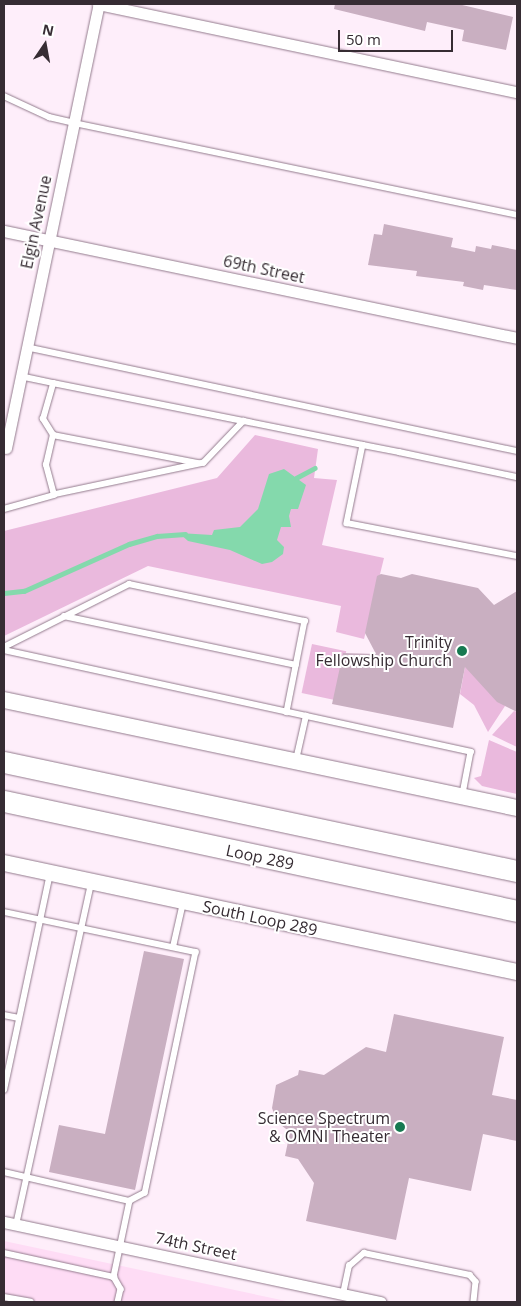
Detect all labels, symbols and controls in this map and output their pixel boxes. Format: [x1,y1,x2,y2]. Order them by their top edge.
text: N [41,19,56,40]
north arrow [20,20,70,70]
scale bar [341,20,456,52]
text: 50 m [346,29,381,49]
street label: Elgin Avenue [17,173,55,271]
street label: 69th Street [222,251,306,287]
place label: Trinity Fellowship Church [316,632,452,670]
marker: Trinity Fellowship Church [456,645,468,657]
street label: Loop 289 [224,840,296,874]
street label: South Loop 289 [201,896,319,940]
place label: Science Spectrum & OMNI Theater [258,1108,390,1146]
marker: Science Spectrum & OMNI Theater [394,1121,406,1133]
street label: 74th Street [154,1228,238,1264]

